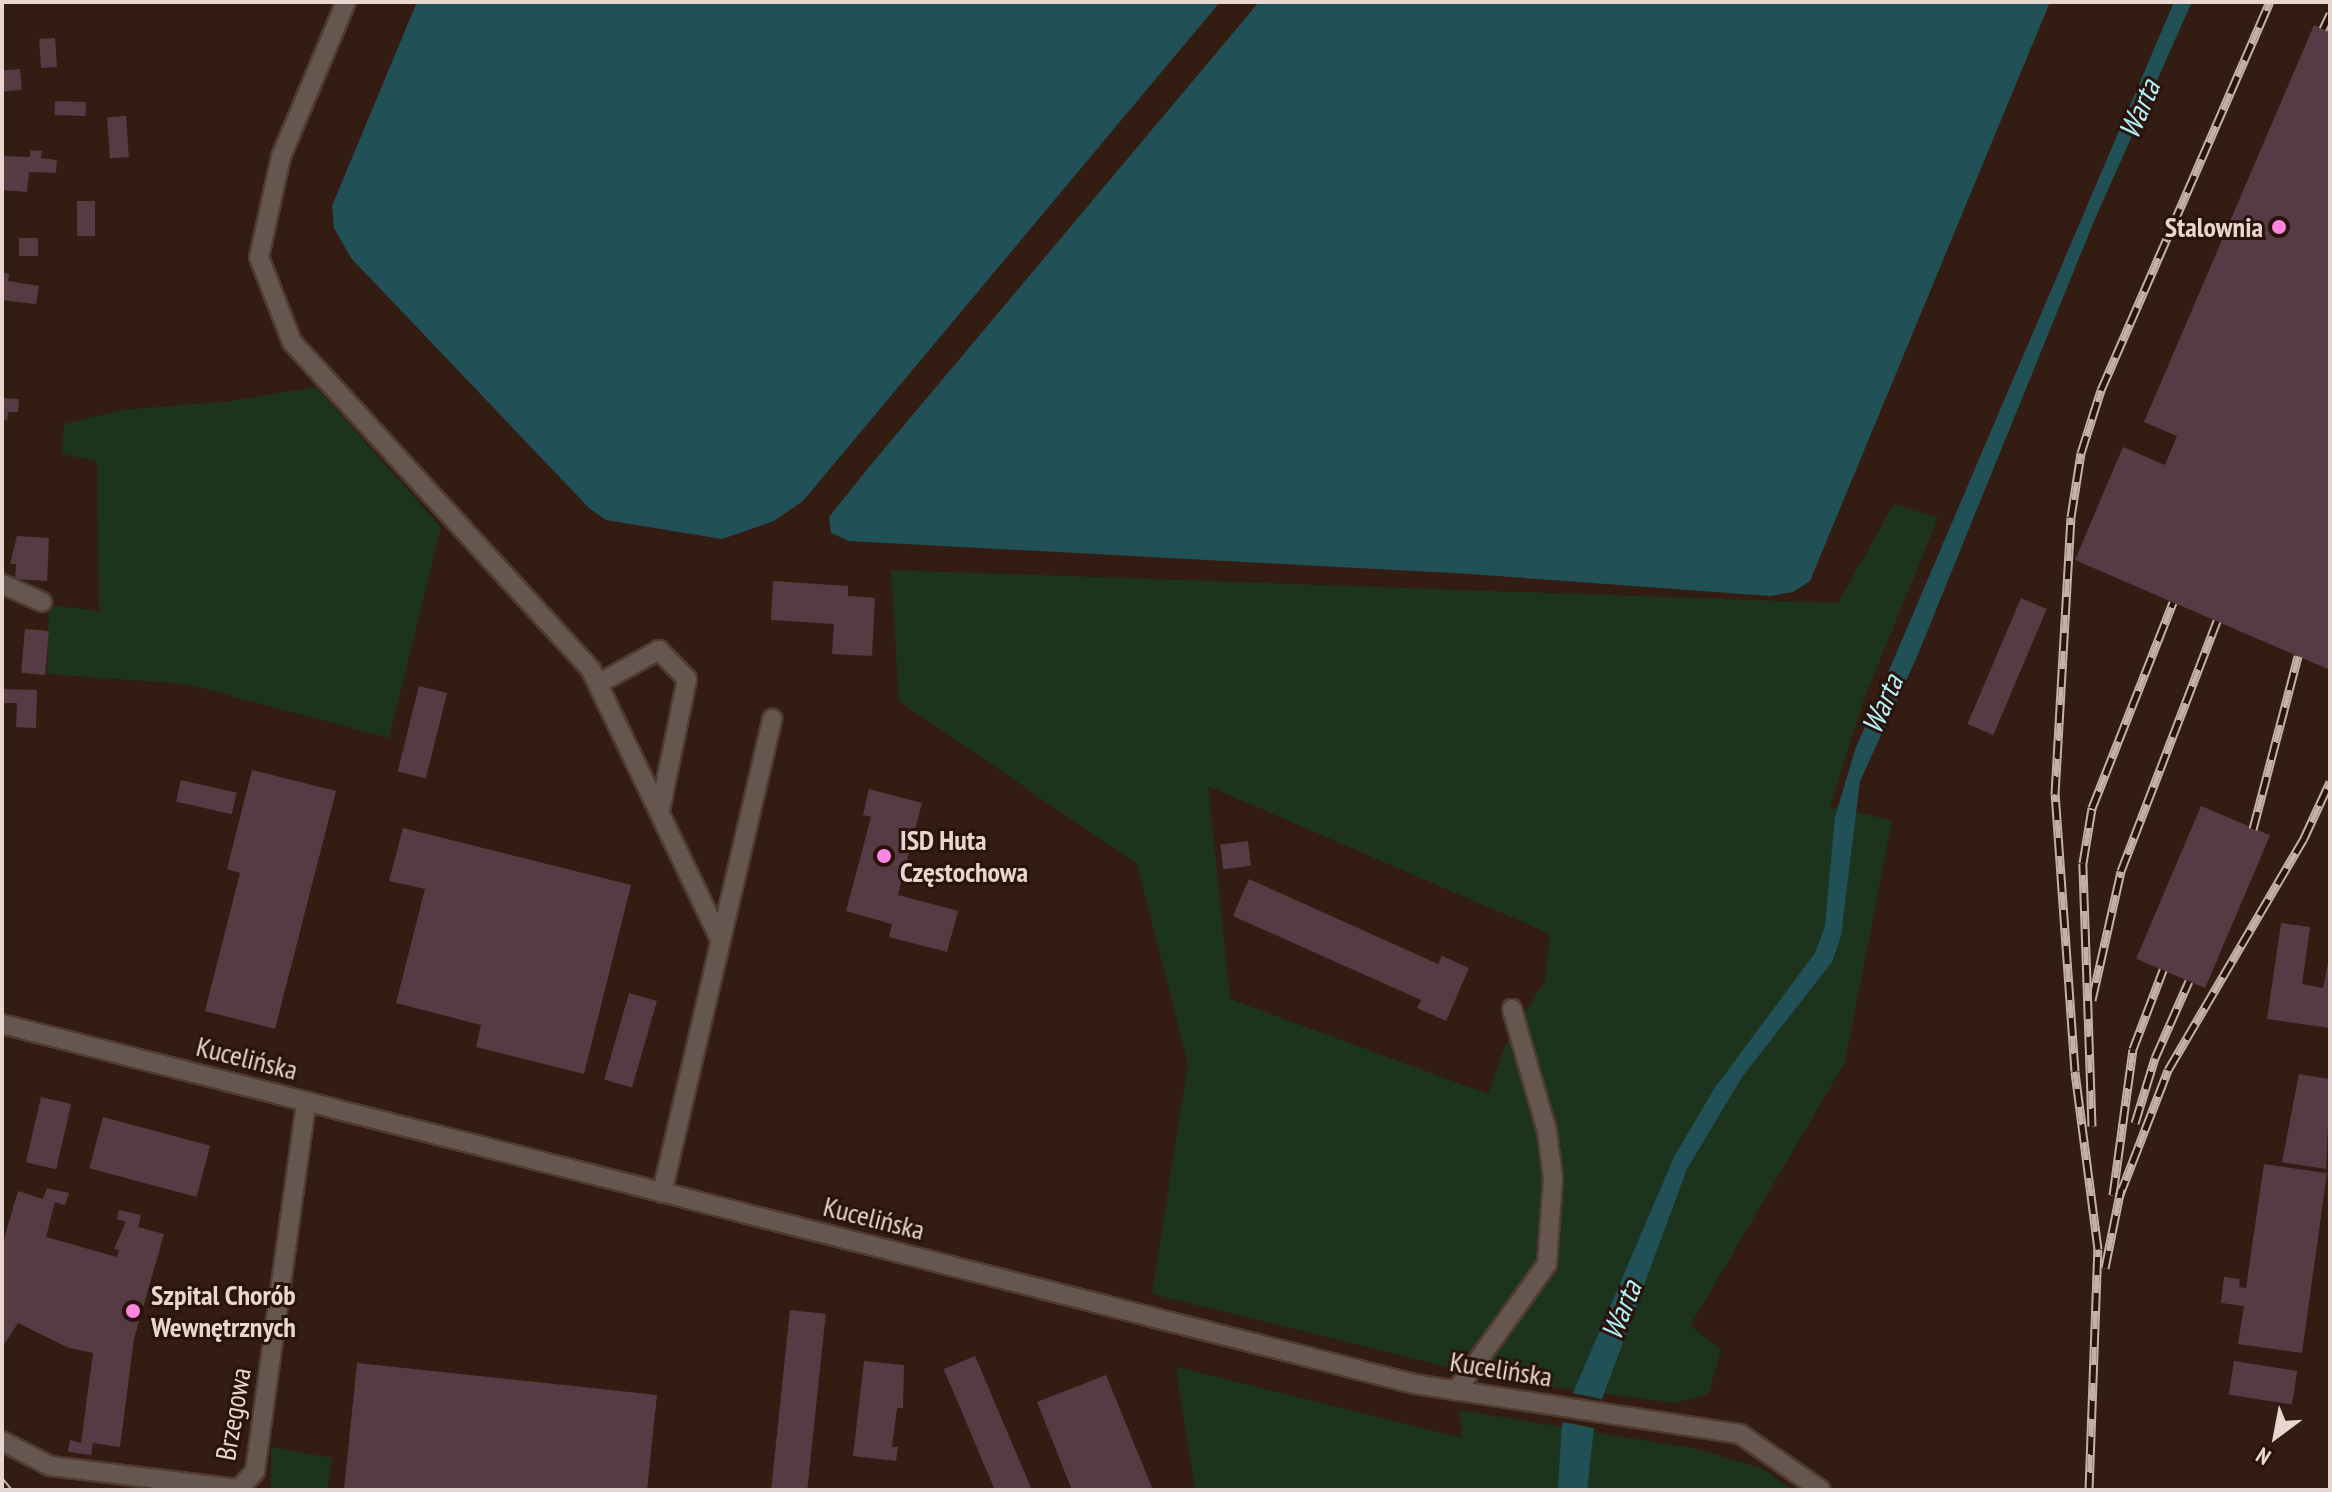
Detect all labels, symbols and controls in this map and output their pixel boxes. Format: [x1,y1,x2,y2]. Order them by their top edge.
water label: Warta [2111,74,2167,144]
place label: Stalownia [2165,210,2263,244]
marker: Stalownia [2270,218,2288,236]
water label: Warta [1854,669,1910,739]
place label: ISD Huta Częstochowa [900,823,1028,889]
marker: ISD Huta Częstochowa [875,847,893,865]
street label: Kucelińska [193,1029,301,1087]
street label: Kucelińska [820,1189,928,1247]
water label: Warta [1593,1275,1649,1345]
place label: Szpital Chorób Wewnętrznych [151,1278,296,1344]
marker: Szpital Chorób Wewnętrznych [122,1300,144,1322]
street label: Kucelińska [1448,1344,1554,1394]
street label: Brzegowa [208,1365,258,1463]
north arrow [2236,1396,2316,1476]
text: N [2251,1441,2276,1471]

